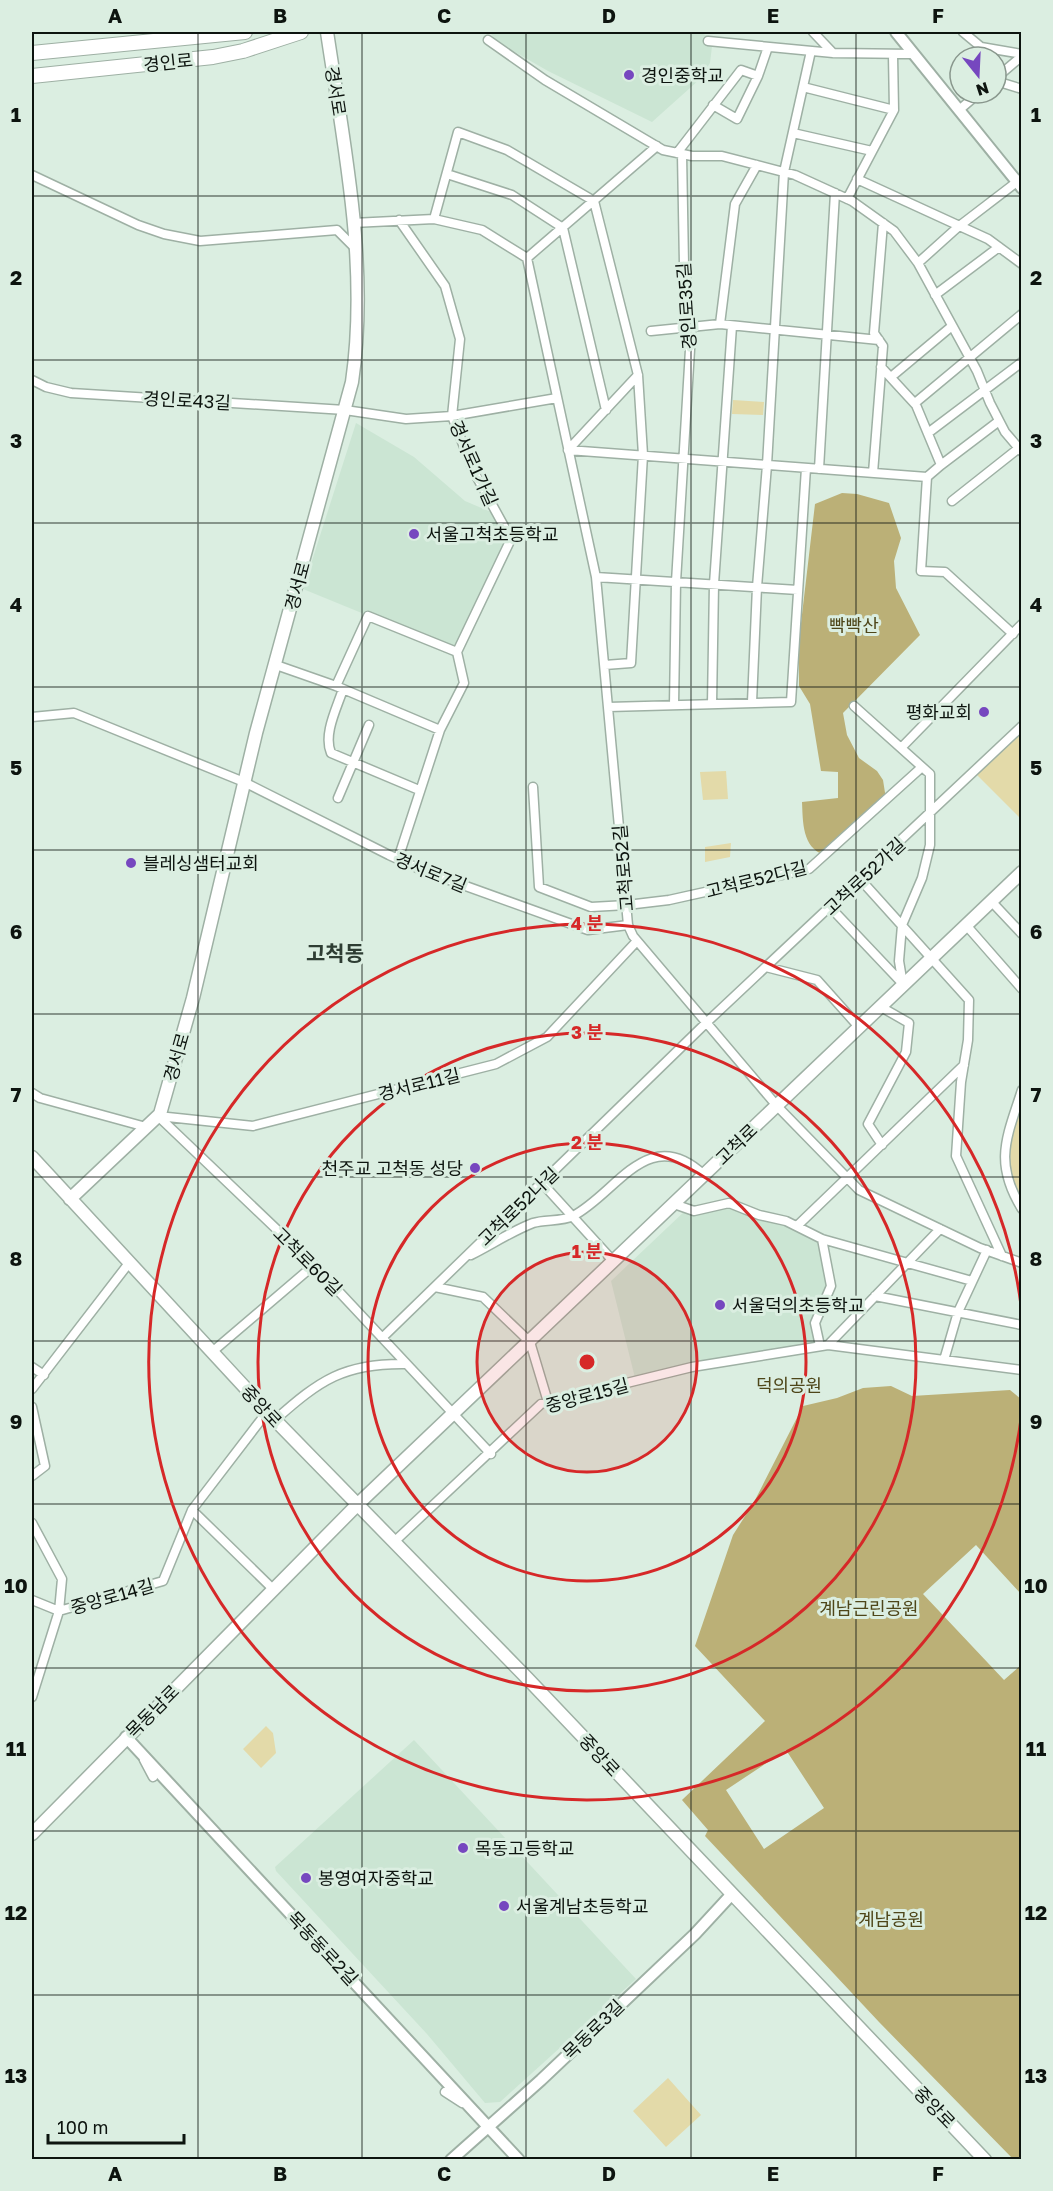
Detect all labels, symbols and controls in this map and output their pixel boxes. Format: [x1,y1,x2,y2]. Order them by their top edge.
text: A [108,3,122,27]
text: B [273,3,287,27]
text: C [437,3,451,27]
text: D [602,3,616,27]
text: E [767,3,779,27]
text: F [932,3,944,27]
north arrow [948,45,1008,105]
street label: 경인로 [142,48,194,76]
place label: 경인중학교 [641,64,724,86]
street label: 경서로 [321,65,351,117]
marker: 경인중학교 [622,68,636,82]
text: N [974,78,992,101]
text: 1 [11,102,21,126]
text: 1 [1031,102,1041,126]
street label: 경인로35길 [672,262,700,350]
text: 2 [10,265,22,289]
text: 2 [1030,265,1042,289]
street label: 경인로43길 [143,387,231,413]
street label: 경서로1가길 [445,417,503,509]
text: 3 [10,428,22,452]
text: 3 [1030,428,1042,452]
place label: 서울고척초등학교 [426,523,558,545]
marker: 서울고척초등학교 [407,527,421,541]
street label: 경서로 [280,559,314,613]
text: 4 [10,592,22,616]
text: 4 [1030,592,1042,616]
park label: 빡빡산 [829,614,879,636]
place label: 평화교회 [906,701,972,723]
marker: 평화교회 [977,705,991,719]
text: 5 [10,755,22,779]
text: 5 [1030,755,1042,779]
street label: 고척로52길 [608,824,638,912]
street label: 고척로52가길 [819,833,909,919]
street label: 경서로7길 [392,848,470,896]
place label: 블레싱샘터교회 [143,852,259,874]
marker: 블레싱샘터교회 [124,856,138,870]
street label: 고척로52다길 [703,856,809,902]
text: 4 분 [571,912,604,934]
text: 6 [10,919,22,943]
text: 6 [1030,919,1042,943]
district label: 고척동 [306,940,364,966]
text: 3 분 [571,1021,603,1043]
street label: 경서로 [159,1030,193,1084]
street label: 경서로11길 [376,1063,462,1105]
text: 7 [11,1082,22,1106]
text: 7 [1031,1082,1042,1106]
street label: 고척로 [710,1119,762,1169]
text: 2 분 [571,1131,603,1153]
place label: 천주교 고척동 성당 [322,1157,463,1179]
marker: 천주교 고척동 성당 [468,1161,482,1175]
street label: 고척로52나길 [473,1162,563,1250]
street label: 고척로60길 [269,1222,347,1300]
text: 1 분 [572,1240,603,1262]
text: 8 [10,1246,22,1270]
text: 8 [1030,1246,1042,1270]
place label: 서울덕의초등학교 [732,1294,864,1316]
marker: 서울덕의초등학교 [713,1298,727,1312]
centre of rings [577,1352,597,1372]
street label: 중앙로15길 [543,1373,631,1417]
park label: 덕의공원 [756,1374,822,1396]
street label: 중앙로 [237,1380,287,1432]
text: 9 [10,1409,22,1433]
text: 9 [1030,1409,1042,1433]
text: 10 [4,1573,28,1597]
text: 10 [1024,1573,1048,1597]
street label: 중앙로14길 [68,1574,156,1618]
park label: 계남근린공원 [819,1597,919,1619]
street label: 목동남로 [121,1680,183,1742]
street label: 중앙로 [575,1729,625,1781]
text: 11 [6,1736,26,1760]
text: 11 [1026,1736,1046,1760]
place label: 목동고등학교 [475,1837,574,1859]
marker: 목동고등학교 [456,1841,470,1855]
place label: 봉영여자중학교 [318,1867,434,1889]
marker: 봉영여자중학교 [299,1871,313,1885]
place label: 서울계남초등학교 [516,1895,648,1917]
marker: 서울계남초등학교 [497,1899,511,1913]
text: 12 [5,1900,27,1924]
text: 12 [1025,1900,1047,1924]
street label: 목동동로2길 [283,1906,363,1990]
park label: 계남공원 [858,1908,924,1930]
street label: 목동로3길 [558,1994,628,2064]
text: 13 [5,2063,27,2087]
text: 13 [1025,2063,1047,2087]
street label: 중앙로 [910,2081,960,2133]
scale bar [48,2107,184,2145]
text: 100 m [57,2116,108,2138]
text: A [108,2161,122,2185]
text: B [273,2161,287,2185]
text: C [437,2161,451,2185]
text: D [602,2161,616,2185]
text: E [767,2161,779,2185]
text: F [932,2161,944,2185]

